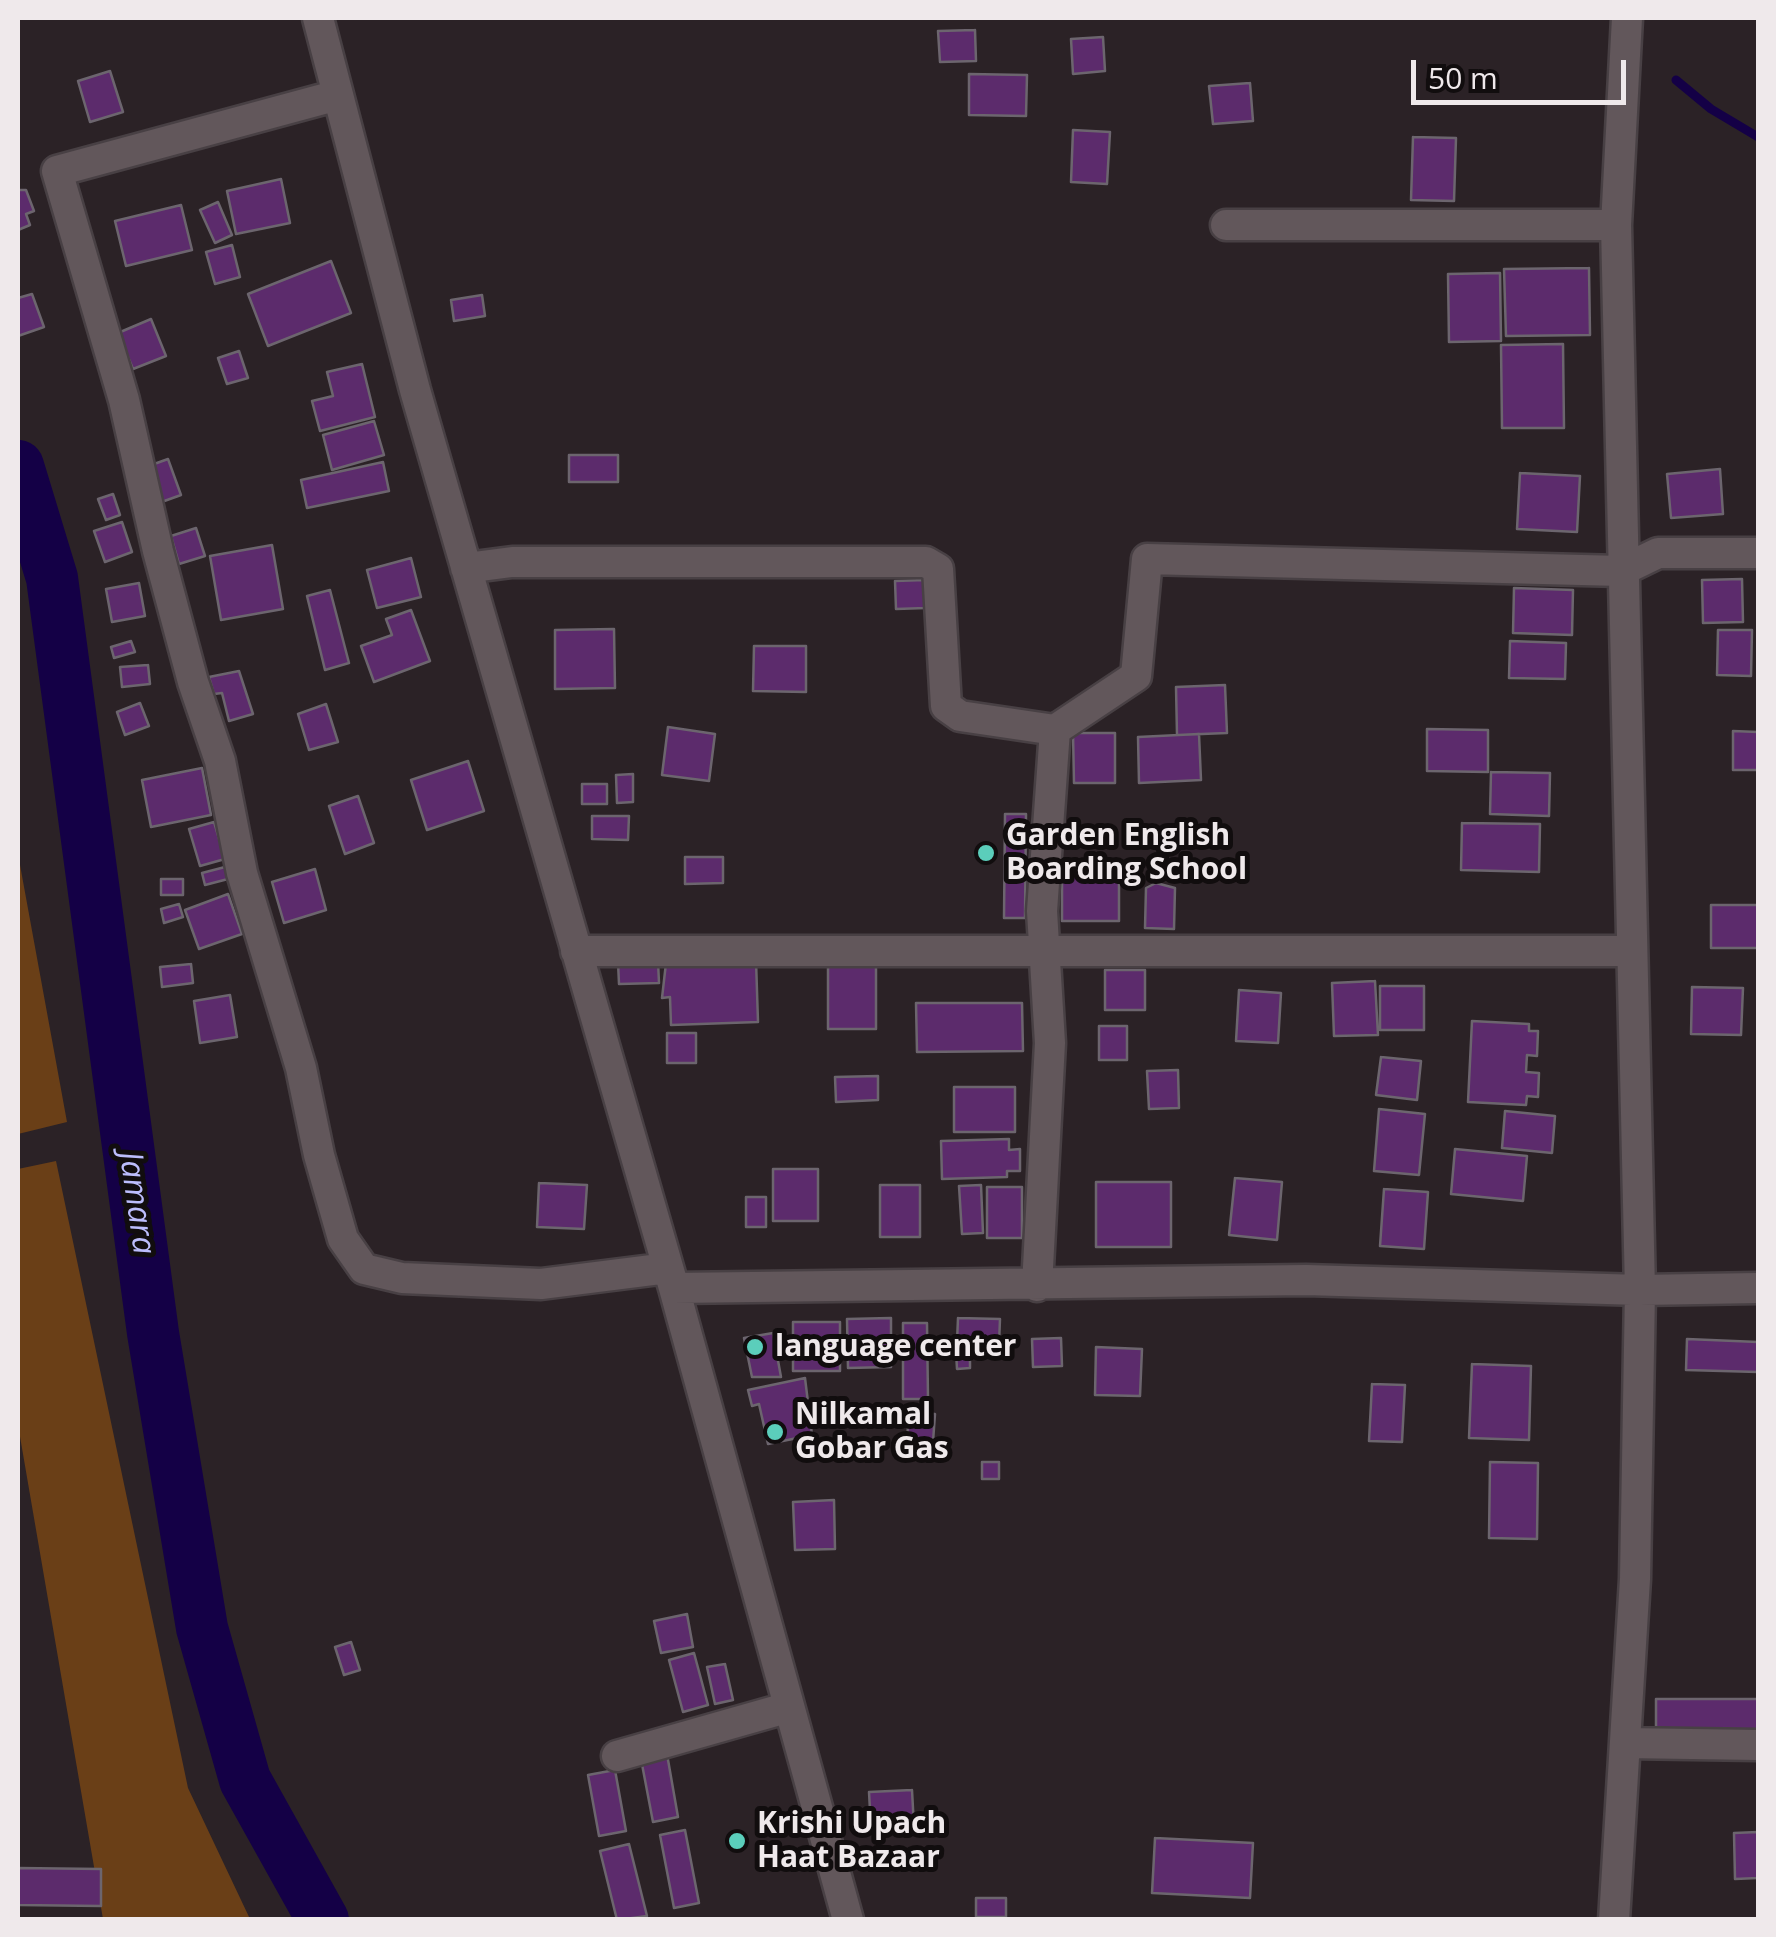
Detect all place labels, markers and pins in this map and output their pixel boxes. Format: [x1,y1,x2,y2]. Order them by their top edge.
place label: Garden English Boarding School [1006,818,1247,888]
marker: Garden English Boarding School [975,842,997,864]
place label: language center [775,1329,1016,1365]
marker: language center [744,1336,766,1358]
place label: Nilkamal Gobar Gas [795,1397,949,1468]
marker: Nilkamal Gobar Gas [764,1421,786,1443]
place label: Krishi Upach Haat Bazaar [757,1806,946,1876]
marker: Krishi Upach Haat Bazaar [726,1830,748,1852]

